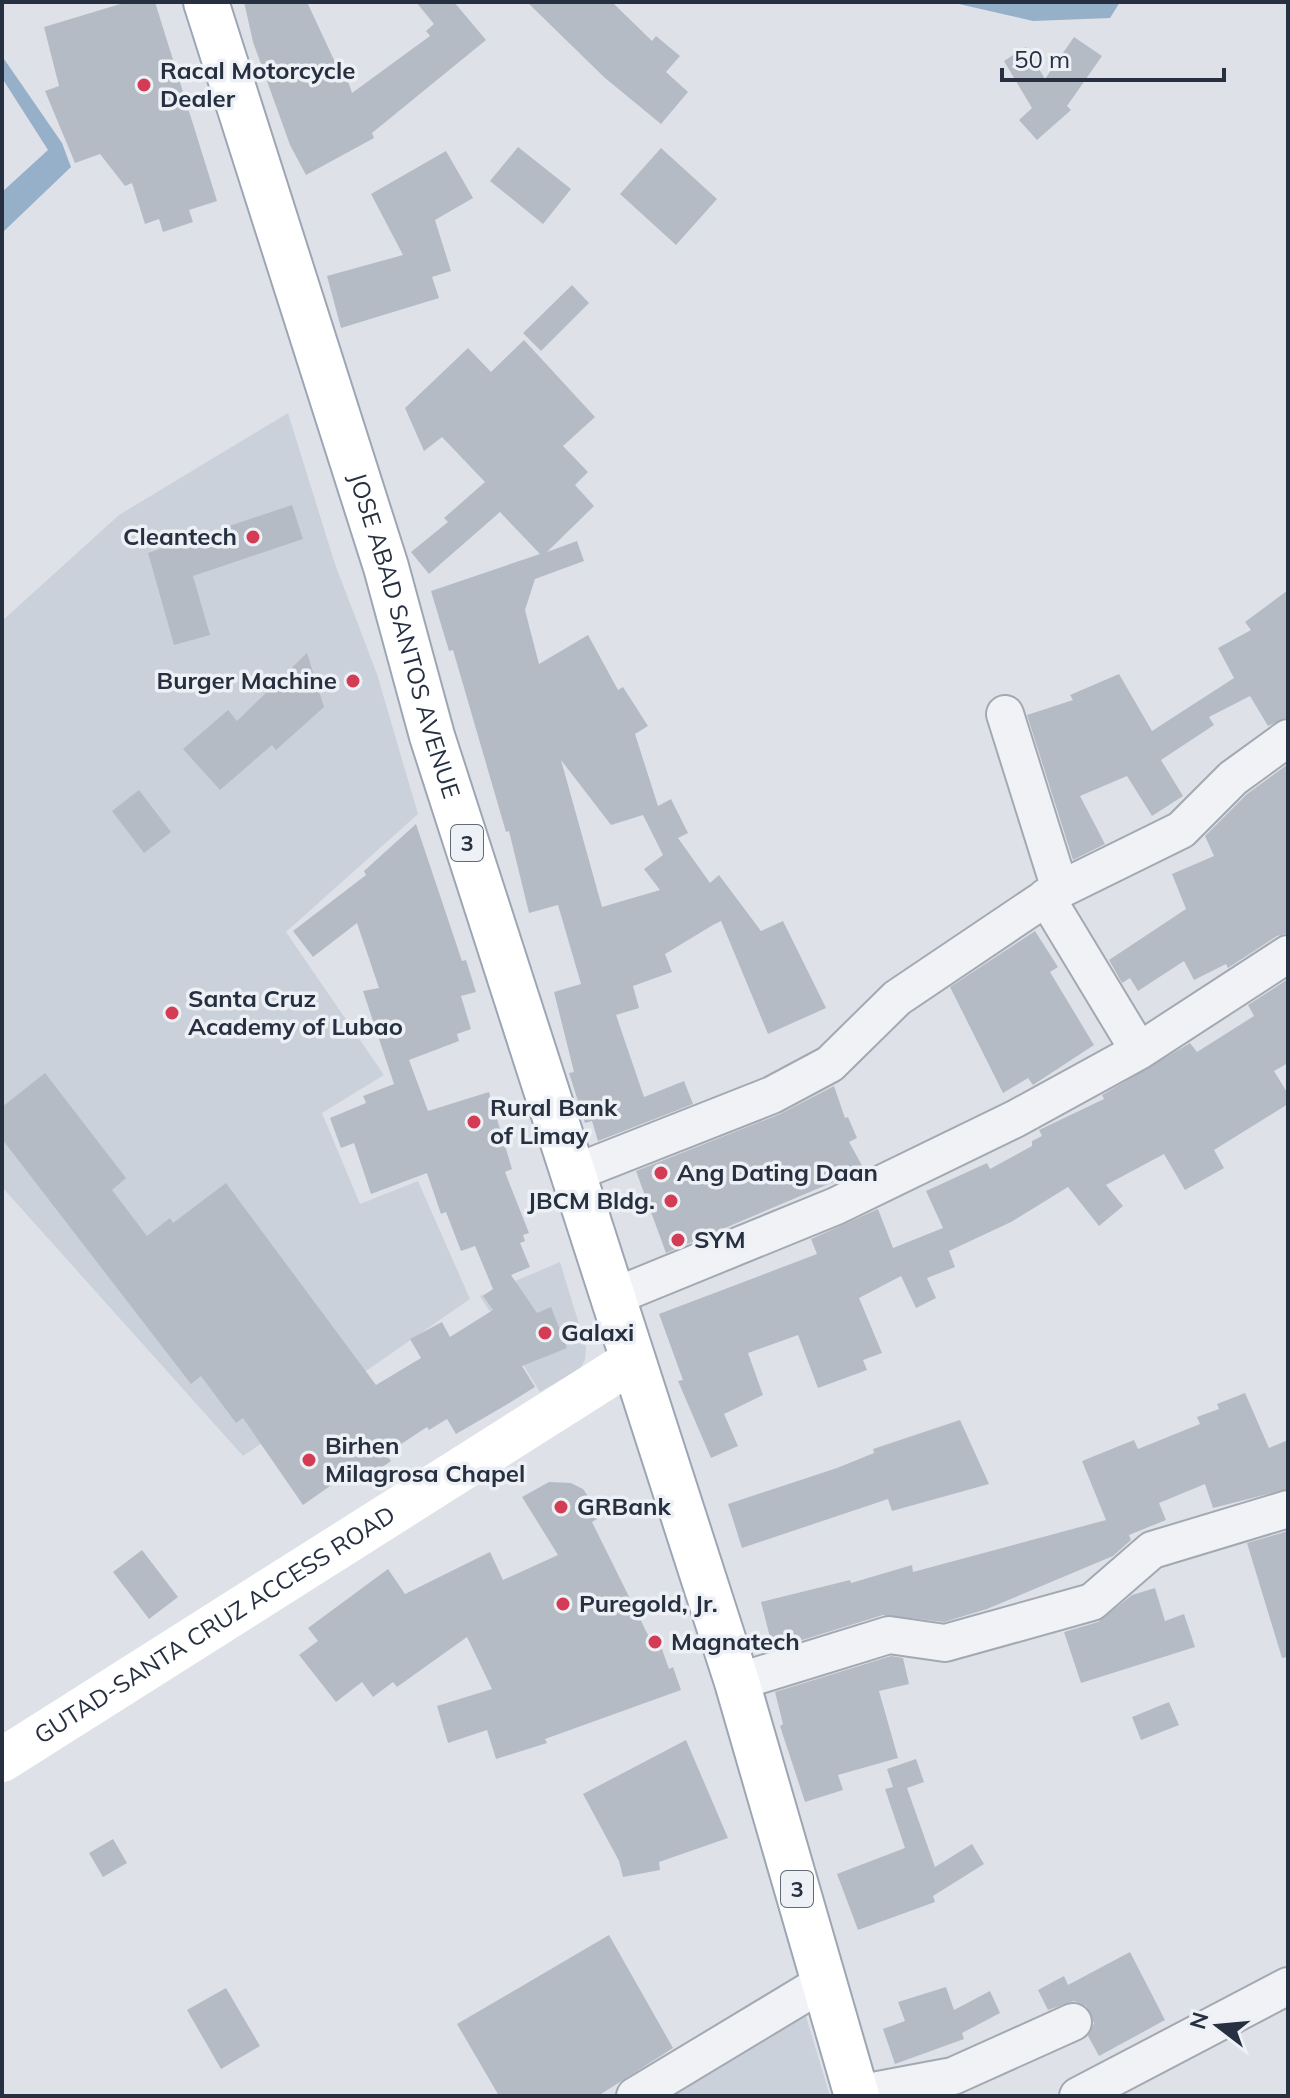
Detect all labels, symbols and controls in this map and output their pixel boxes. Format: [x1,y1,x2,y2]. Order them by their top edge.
scale bar [1002,32,1224,82]
text: 50 m [1014,44,1070,74]
place label: Racal Motorcycle Dealer [160,55,355,113]
marker: Racal Motorcycle Dealer [135,76,153,94]
street label: JOSE ABAD SANTOS AVENUE [343,469,467,802]
place label: Cleantech [123,521,237,551]
marker: Cleantech [244,528,262,546]
place label: Burger Machine [157,665,337,695]
marker: Burger Machine [344,672,362,690]
road number: 3 [451,825,483,861]
place label: Santa Cruz Academy of Lubao [188,983,403,1041]
marker: Santa Cruz Academy of Lubao [163,1004,181,1022]
place label: Rural Bank of Limay [490,1092,618,1150]
marker: Rural Bank of Limay [465,1113,483,1131]
place label: Ang Dating Daan [677,1157,878,1187]
marker: Ang Dating Daan [652,1164,670,1182]
place label: JBCM Bldg. [527,1185,655,1215]
marker: JBCM Bldg. [662,1192,680,1210]
place label: SYM [694,1224,746,1254]
marker: SYM [669,1231,687,1249]
place label: Galaxi [561,1317,634,1347]
marker: Galaxi [536,1324,554,1342]
place label: Birhen Milagrosa Chapel [325,1430,525,1488]
marker: Birhen Milagrosa Chapel [300,1451,318,1469]
place label: GRBank [577,1491,672,1521]
marker: GRBank [552,1498,570,1516]
street label: GUTAD-SANTA CRUZ ACCESS ROAD [28,1499,400,1750]
place label: Puregold, Jr. [579,1588,718,1618]
marker: Puregold, Jr. [554,1595,572,1613]
place label: Magnatech [671,1626,800,1656]
marker: Magnatech [646,1633,664,1651]
road number: 3 [781,1871,813,1907]
north arrow [1178,1986,1258,2066]
text: N [1183,2009,1215,2032]

